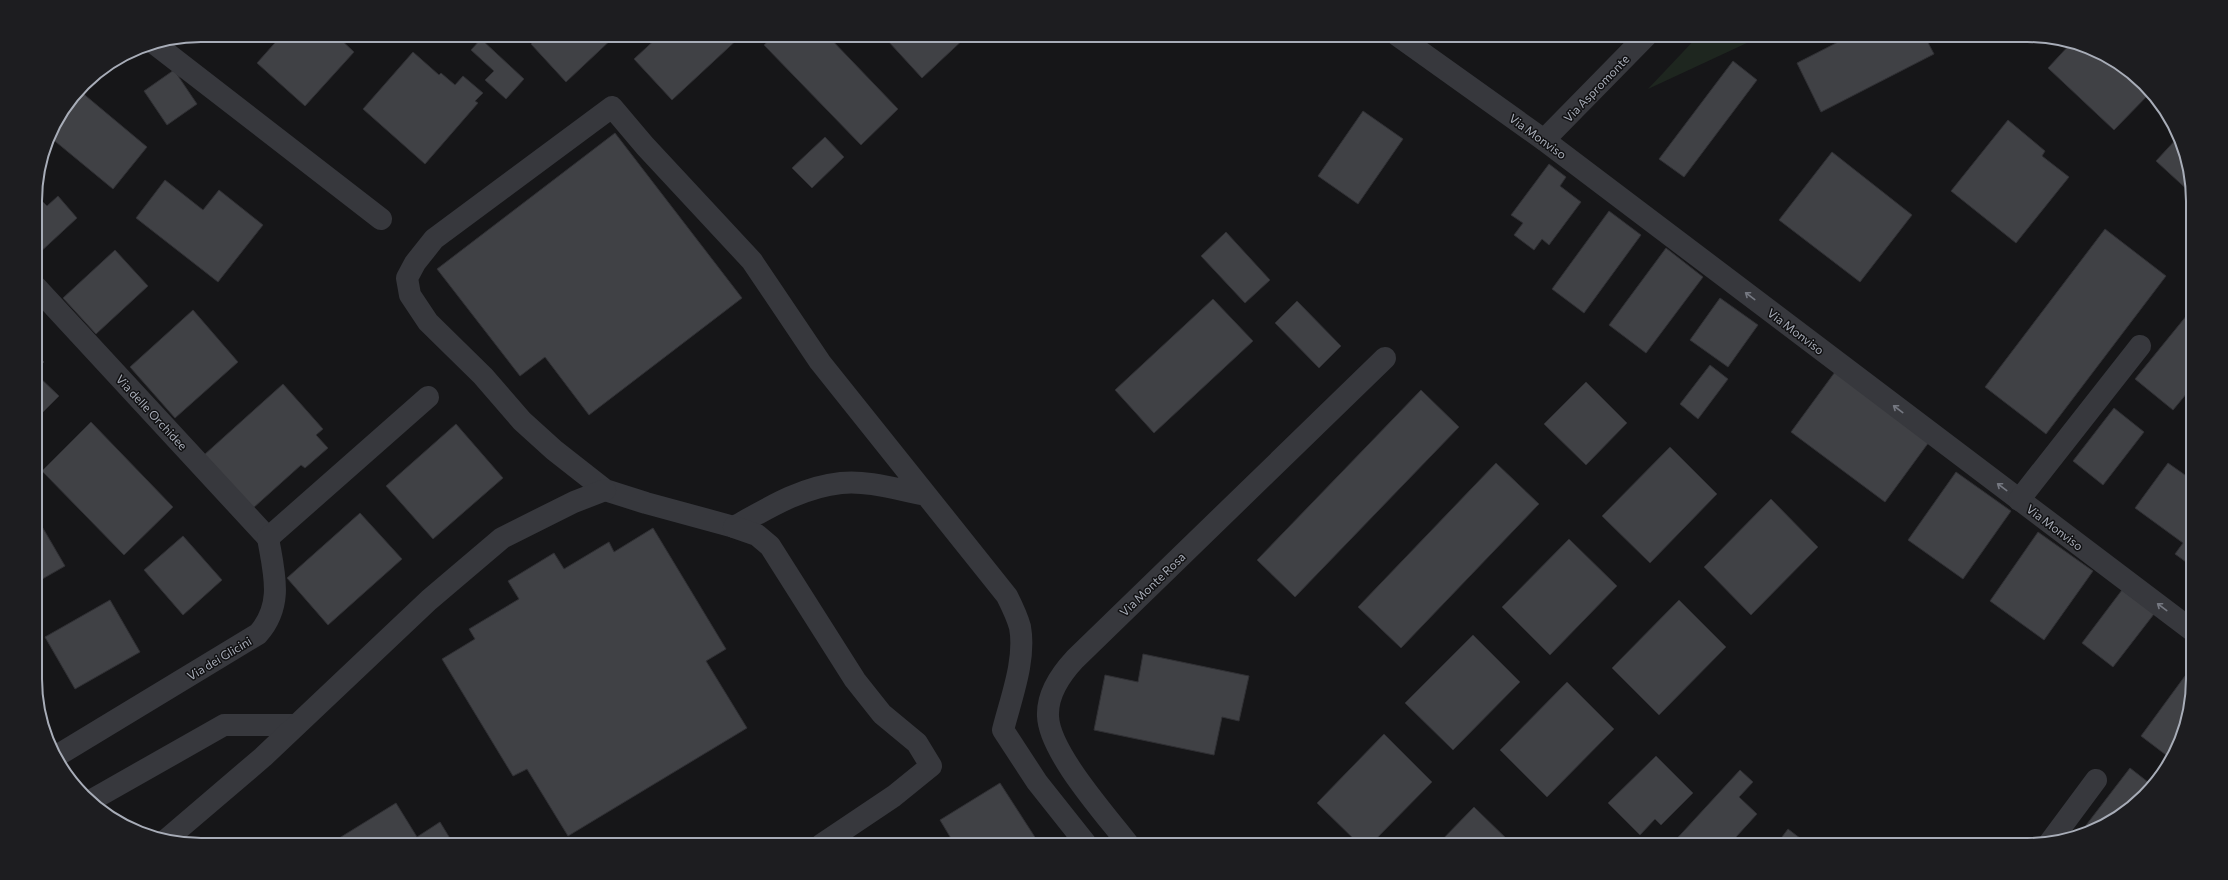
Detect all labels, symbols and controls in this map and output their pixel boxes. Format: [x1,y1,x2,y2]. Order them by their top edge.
street label: Via Aspromonte [1560,51,1632,125]
street label: Via Monviso [1507,111,1569,161]
one-way arrow [1745,292,1756,300]
street label: Via Monviso [1765,305,1827,357]
street label: Via delle Orchidee [114,371,190,453]
one-way arrow [1893,404,1904,413]
one-way arrow [1996,483,2007,491]
street label: Via Monviso [2024,501,2086,553]
street label: Via Monte Rosa [1116,549,1188,619]
one-way arrow [2156,603,2167,612]
street label: Via dei Glicini [184,633,254,683]

